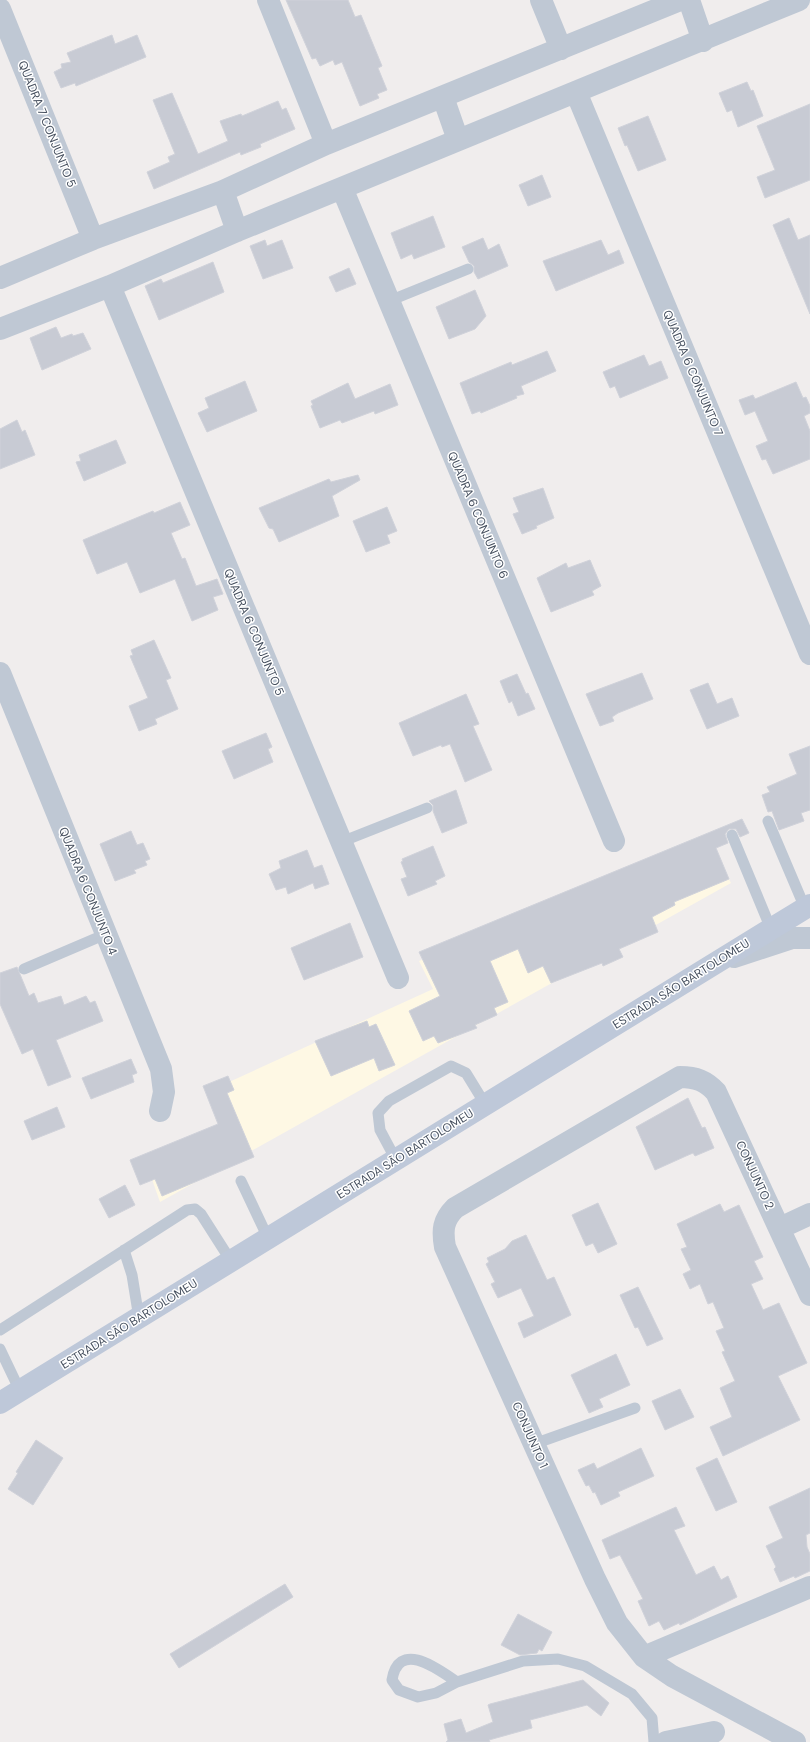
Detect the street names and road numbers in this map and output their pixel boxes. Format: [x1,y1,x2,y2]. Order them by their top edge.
street label: QUADRA 7 CONJUNTO 5 [14,58,80,190]
street label: QUADRA 6 CONJUNTO 7 [659,307,727,439]
street label: QUADRA 6 CONJUNTO 6 [444,449,512,581]
street label: QUADRA 6 CONJUNTO 5 [220,566,288,698]
street label: QUADRA 6 CONJUNTO 4 [55,825,121,957]
street label: ESTRADA SÃO BARTOLOMEU [610,935,753,1033]
street label: ESTRADA SÃO BARTOLOMEU [334,1105,477,1203]
street label: CONJUNTO 2 [732,1138,778,1212]
street label: ESTRADA SÃO BARTOLOMEU [58,1275,201,1373]
street label: CONJUNTO 1 [508,1399,552,1471]

